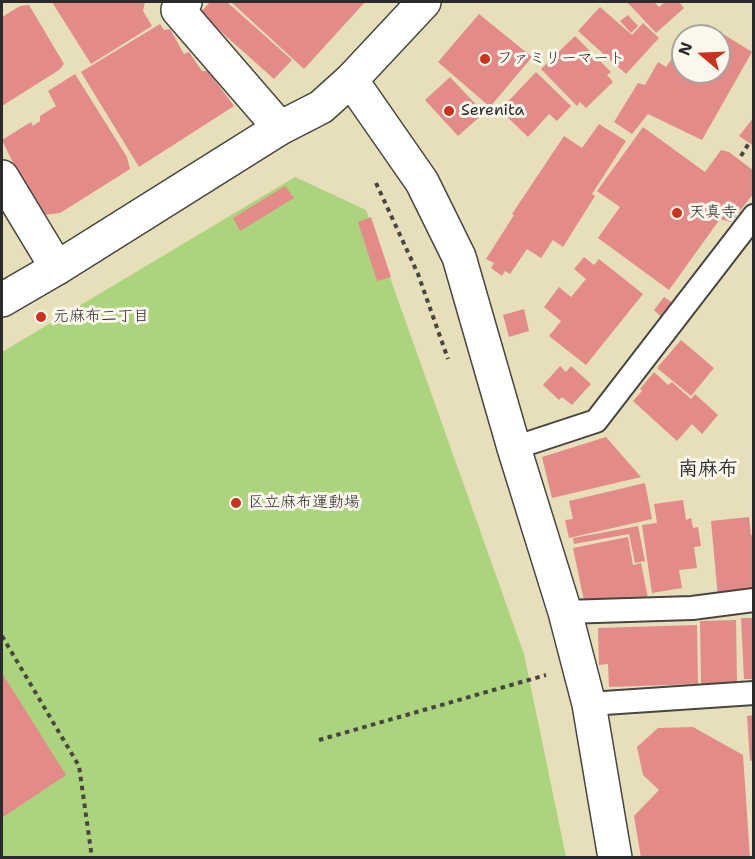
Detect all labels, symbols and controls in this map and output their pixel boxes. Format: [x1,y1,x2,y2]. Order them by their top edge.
north arrow [671,24,731,84]
text: N [673,39,697,58]
place label: ファミリーマート [497,49,625,69]
marker: ファミリーマート [478,52,492,66]
place label: Serenita [461,101,524,121]
marker: Serenita [442,104,456,118]
place label: 天真寺 [689,203,737,223]
marker: 天真寺 [670,206,684,220]
place label: 元麻布二丁目 [53,307,149,327]
marker: 元麻布二丁目 [34,310,48,324]
district label: 南麻布 [678,458,738,482]
place label: 区立麻布運動場 [248,493,360,513]
marker: 区立麻布運動場 [229,496,243,510]

